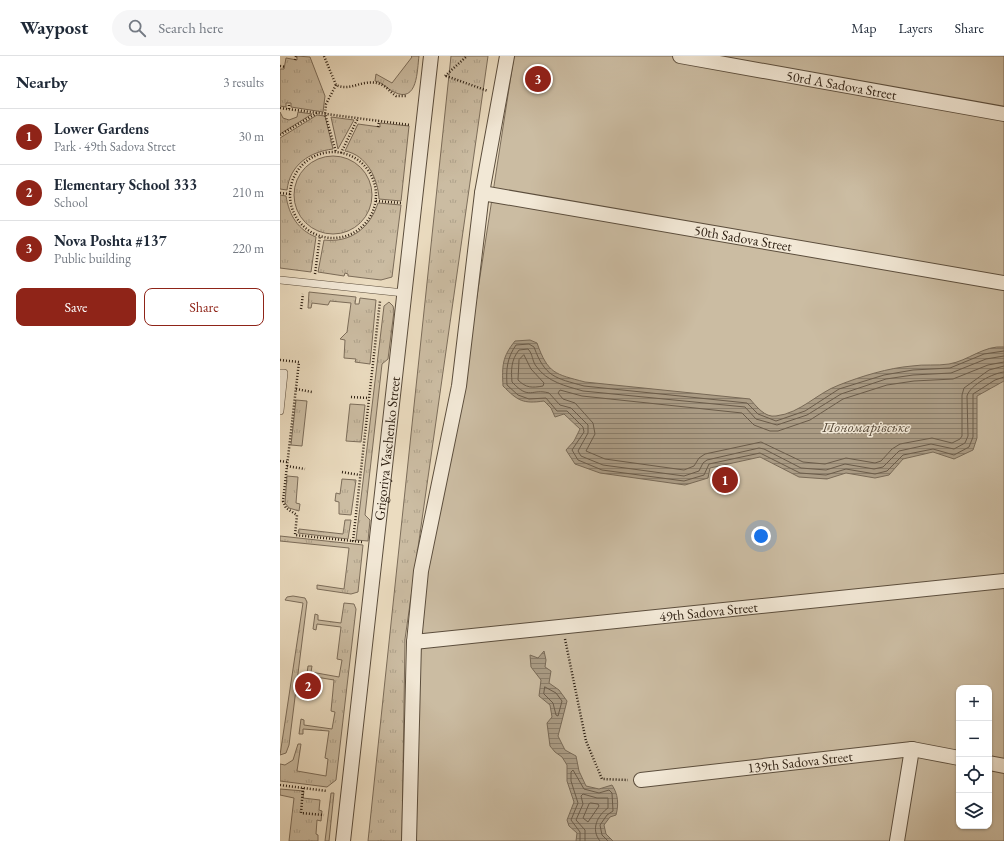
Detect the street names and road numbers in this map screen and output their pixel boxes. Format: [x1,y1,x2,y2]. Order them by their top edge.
street label: 50rd A Sadova Street [785,66,899,104]
street label: 50th Sadova Street [693,221,794,255]
street label: Grigoriya Vaschenko Street [370,375,404,521]
street label: 49th Sadova Street [658,597,759,626]
street label: 139th Sadova Street [746,747,854,777]

